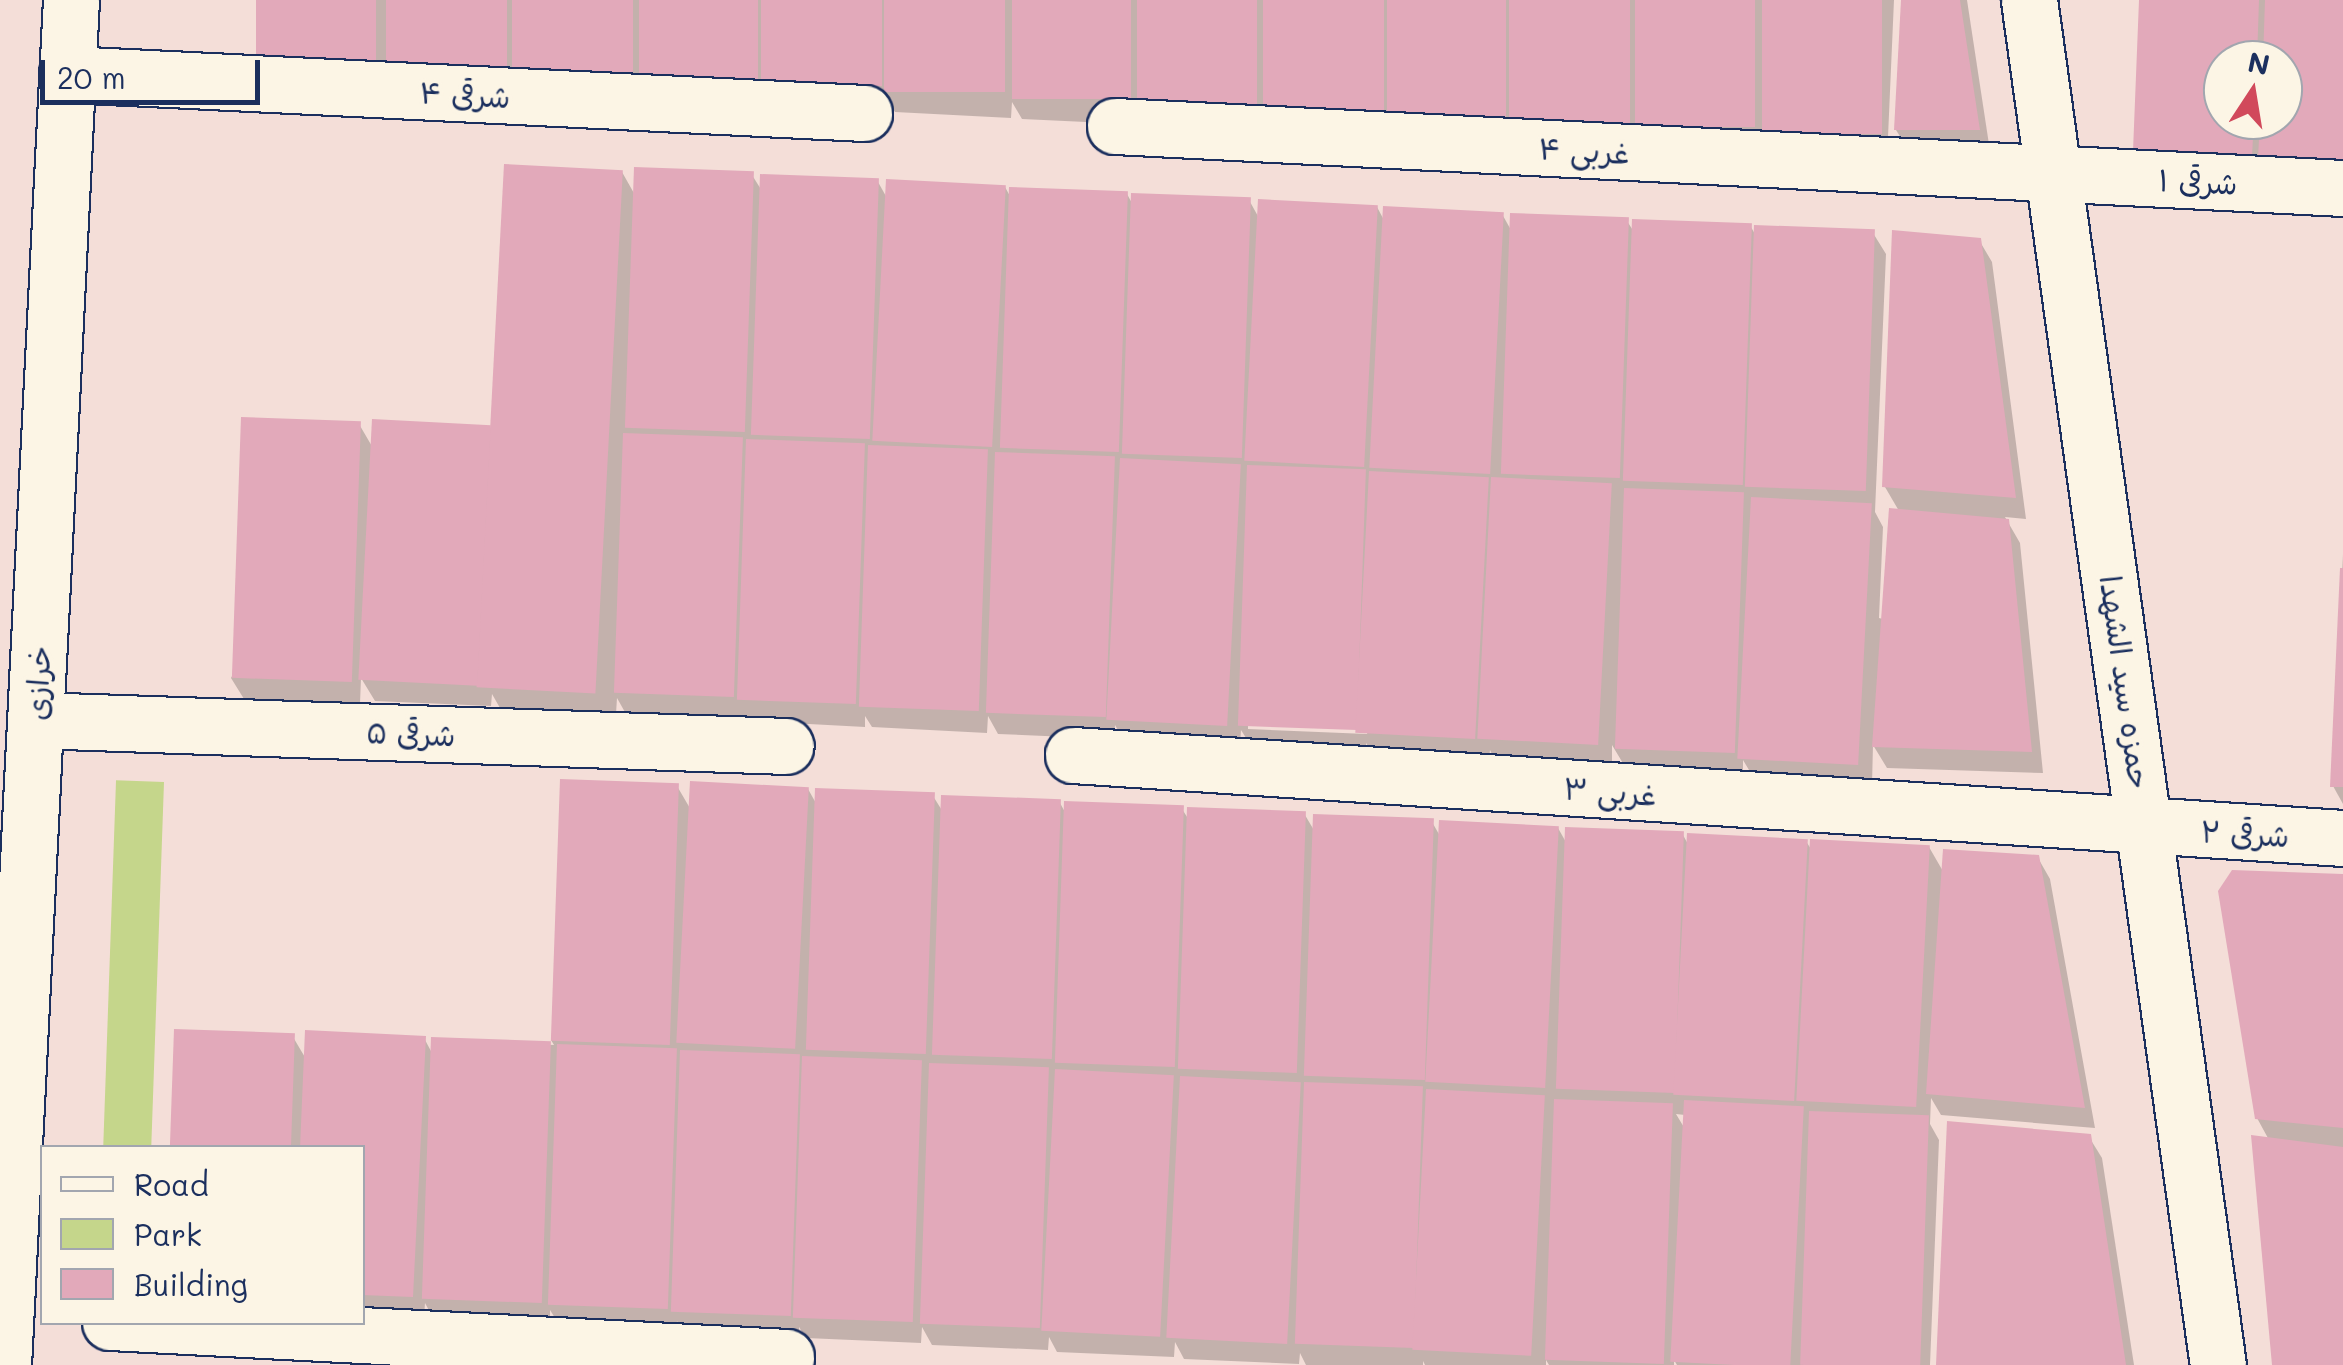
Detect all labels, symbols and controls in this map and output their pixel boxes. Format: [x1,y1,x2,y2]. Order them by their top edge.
scale bar [45,40,265,102]
north arrow [2203,40,2303,140]
text: N [2245,43,2273,82]
text: 20 m [57,57,126,97]
street label: ۴ شرقی [419,74,511,114]
street label: ۴ غربی [1538,130,1630,170]
street label: ۱ شرقی [2157,161,2239,201]
street label: حمزه سید الشهدا [2093,573,2159,791]
street label: خرازی [17,645,57,721]
street label: ۵ شرقی [366,713,456,753]
street label: ۳ غربی [1562,770,1658,812]
street label: ۲ شرقی [2200,813,2290,853]
legend [40,1145,365,1325]
text: Road [134,1164,209,1204]
text: Park [134,1214,202,1254]
text: Building [134,1264,248,1304]

